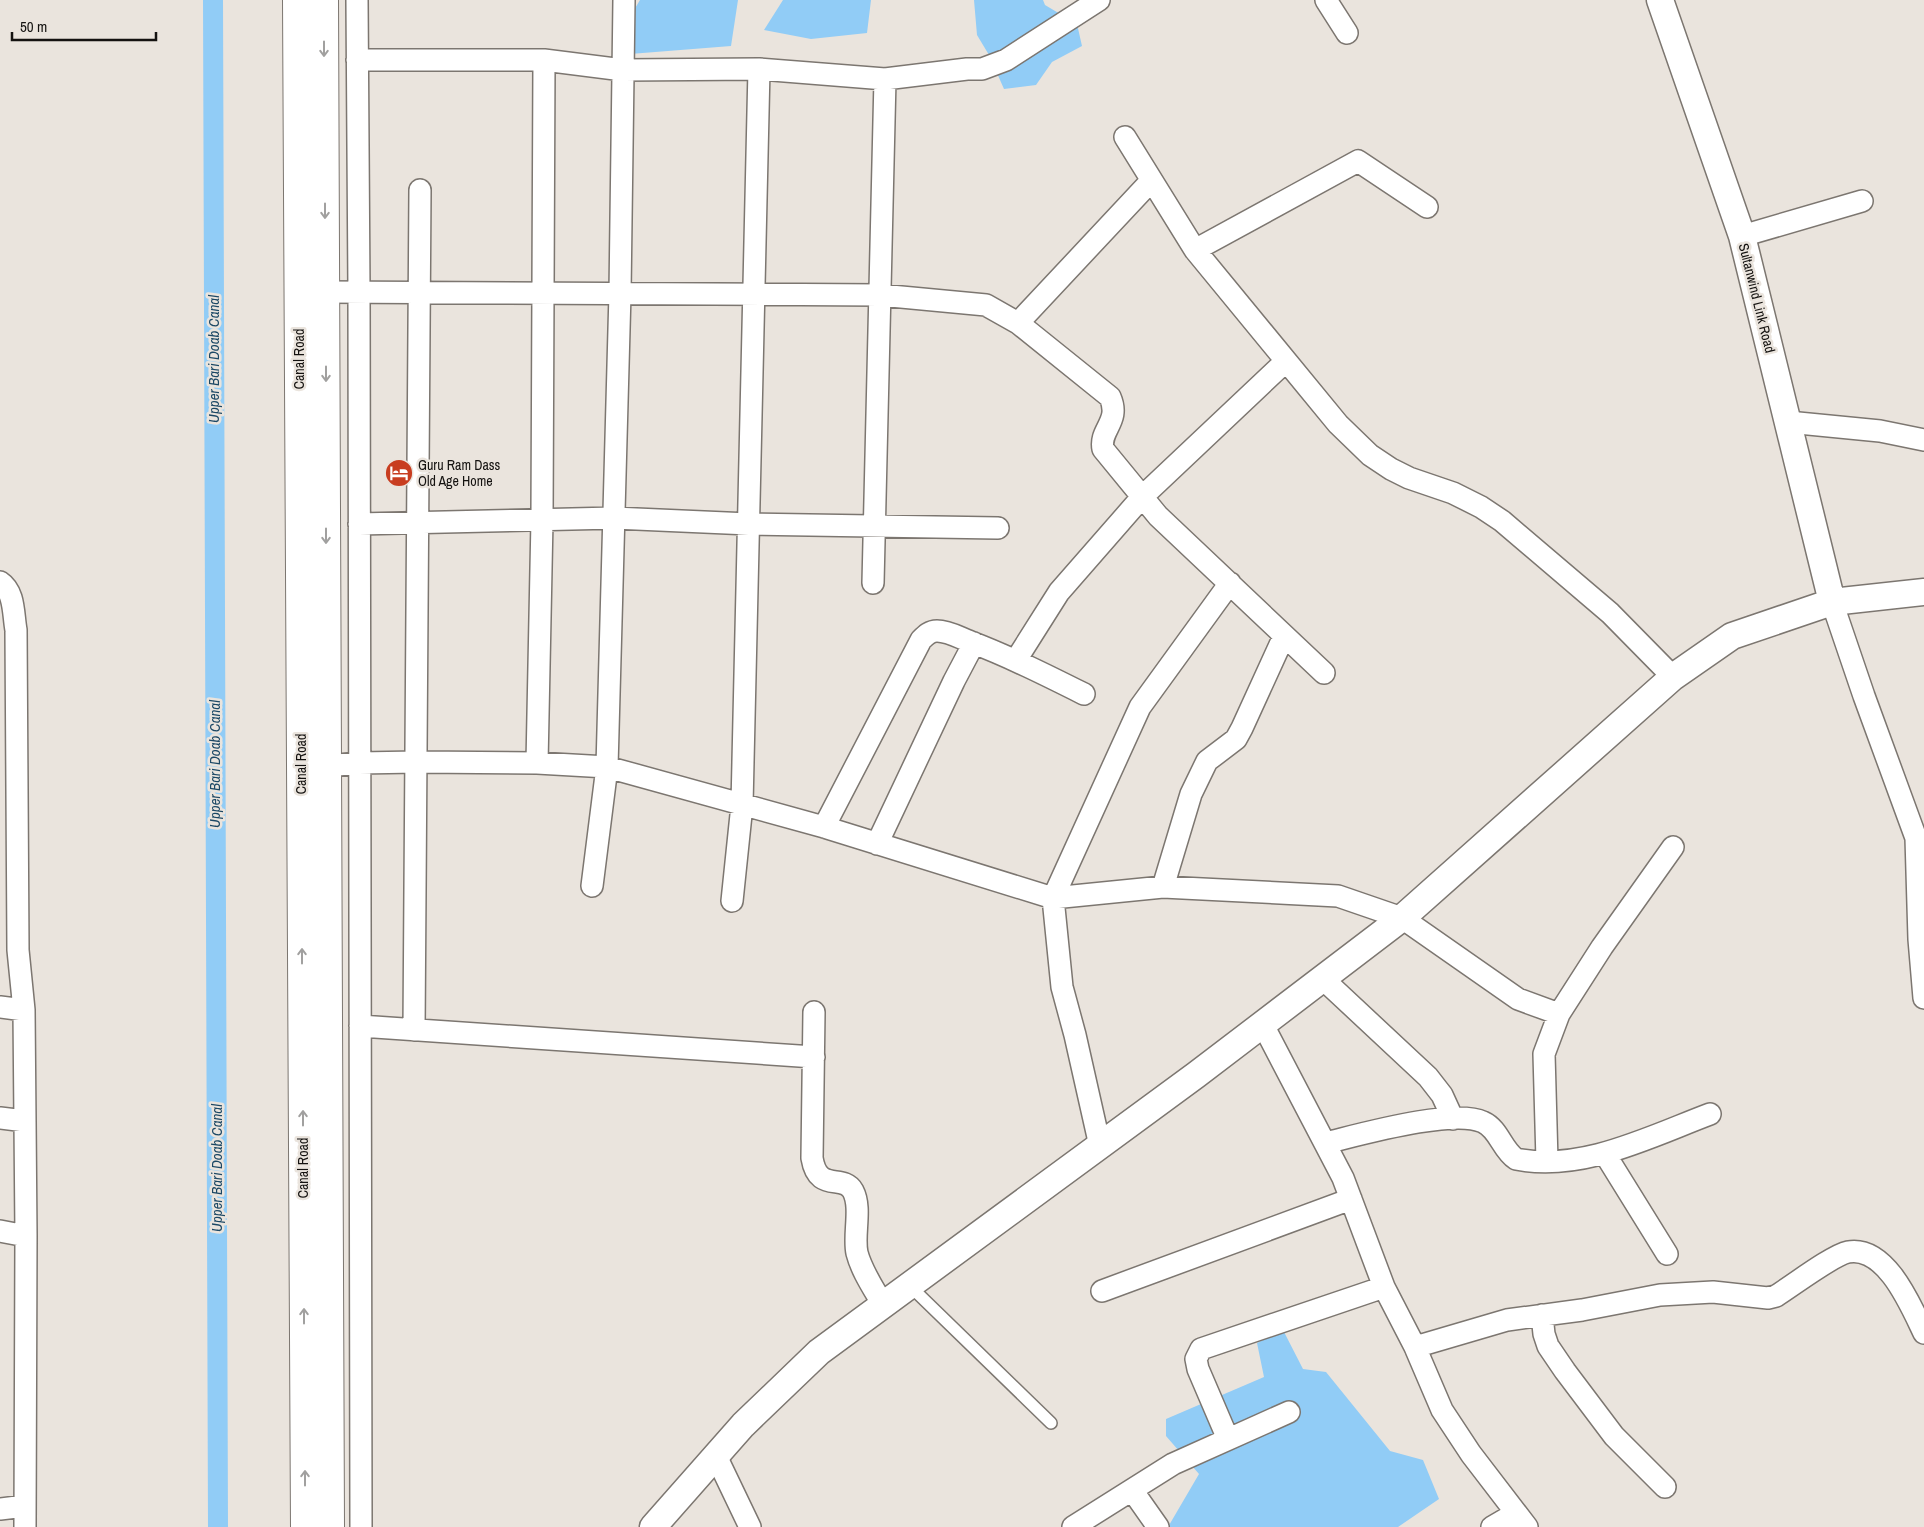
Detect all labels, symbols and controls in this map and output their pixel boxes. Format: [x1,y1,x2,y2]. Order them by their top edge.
scale bar [12,10,156,42]
text: 50 m [20,16,47,37]
one-way arrow [320,40,329,56]
one-way arrow [320,202,330,219]
street label: Sultanwind Link Road [1735,241,1779,355]
water label: Upper Bari Doab Canal [203,295,224,423]
street label: Canal Road [290,329,308,389]
one-way arrow [321,365,331,381]
place label: Guru Ram Dass Old Age Home [418,456,501,490]
hotel icon: Guru Ram Dass Old Age Home [384,458,414,488]
one-way arrow [321,528,331,544]
water label: Upper Bari Doab Canal [204,700,225,828]
street label: Canal Road [292,734,310,794]
one-way arrow [297,948,307,964]
water label: Upper Bari Doab Canal [206,1104,227,1232]
one-way arrow [298,1111,308,1127]
street label: Canal Road [294,1138,312,1198]
one-way arrow [299,1308,309,1324]
one-way arrow [300,1471,310,1487]

